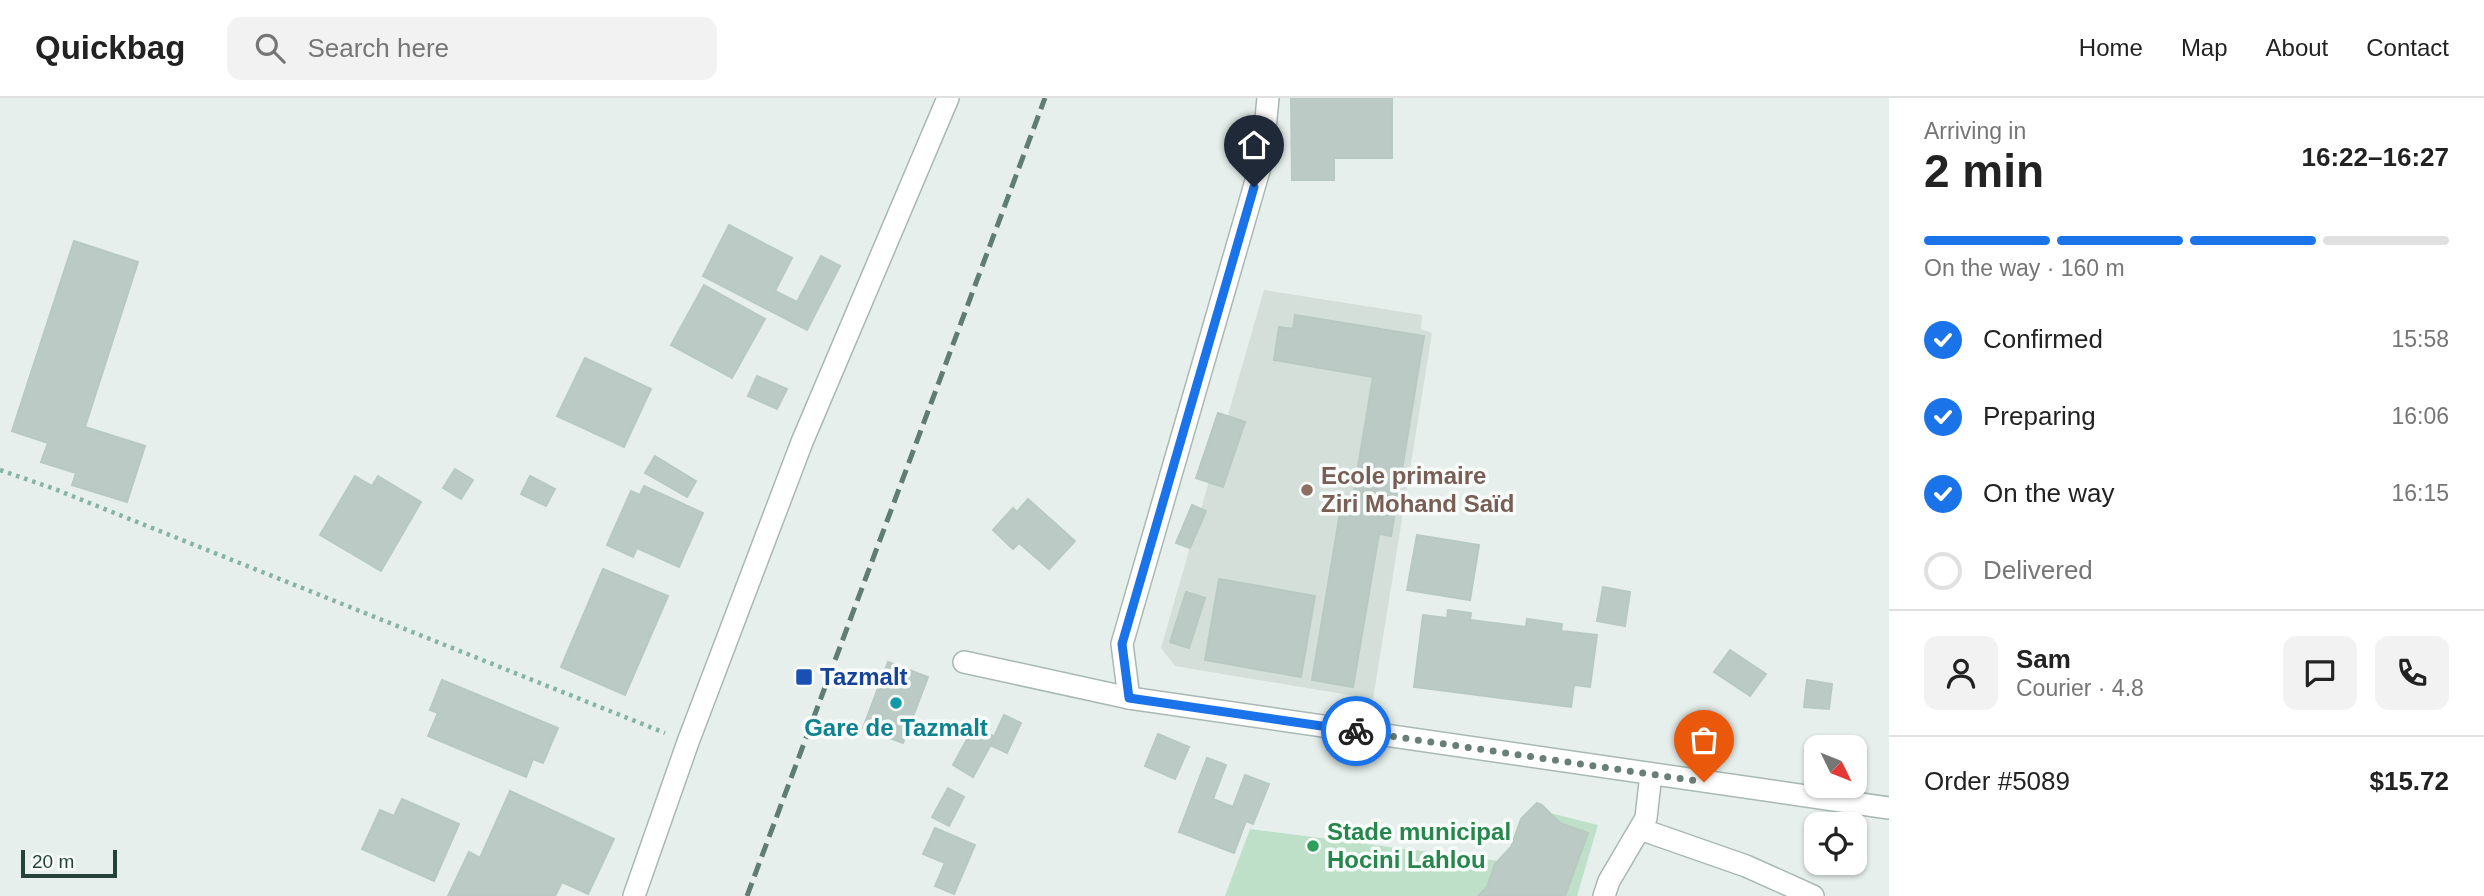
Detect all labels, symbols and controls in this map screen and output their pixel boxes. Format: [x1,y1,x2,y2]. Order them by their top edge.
search box [227,17,717,80]
text: Quickbag [35,29,185,66]
icon: search [251,29,289,67]
text: Search here [307,33,449,63]
text: Home [2079,34,2143,61]
text: Map [2181,34,2228,61]
text: About [2266,34,2328,61]
text: Contact [2366,34,2449,61]
pin [1224,115,1284,187]
text: Arriving in [1924,118,2026,144]
icon: home [1235,126,1273,164]
text: 16:22–16:27 [2302,142,2449,172]
text: 2 min [1924,145,2044,197]
text: On the way · 160 m [1924,255,2125,281]
icon: check [1924,321,1962,359]
text: Confirmed [1983,324,2103,354]
text: 15:58 [2391,326,2449,352]
icon: check [1924,398,1962,436]
text: Preparing [1983,401,2096,431]
text: 16:06 [2391,403,2449,429]
place label: Ecole primaire Ziri Mohand Saïd [1321,462,1514,517]
icon: check [1924,475,1962,513]
text: On the way [1983,478,2115,508]
text: 16:15 [2391,480,2449,506]
marker: Ecole primaire Ziri Mohand Saïd [1299,482,1315,498]
text: Delivered [1983,555,2093,585]
button: person [1924,636,1998,710]
button: chat [2283,636,2357,710]
button: phone [2375,636,2449,710]
text: Sam [2016,644,2071,674]
place label: Tazmalt [820,663,908,690]
marker: Tazmalt [794,667,814,687]
text: Courier · 4.8 [2016,675,2144,701]
marker: Gare de Tazmalt [888,695,904,711]
courier [1321,696,1391,766]
pin [1674,710,1734,782]
icon: bike [1337,712,1375,750]
place label: Gare de Tazmalt [804,714,988,741]
icon: bag [1685,721,1723,759]
north arrow [1804,735,1867,798]
map controls [1804,735,1867,875]
text: Order #5089 [1924,766,2070,796]
text: $15.72 [2369,766,2449,796]
button: locate [1804,812,1867,875]
place label: Stade municipal Hocini Lahlou [1327,818,1511,873]
marker: Stade municipal Hocini Lahlou [1305,838,1321,854]
scale bar [21,847,117,879]
text: 20 m [32,851,74,872]

